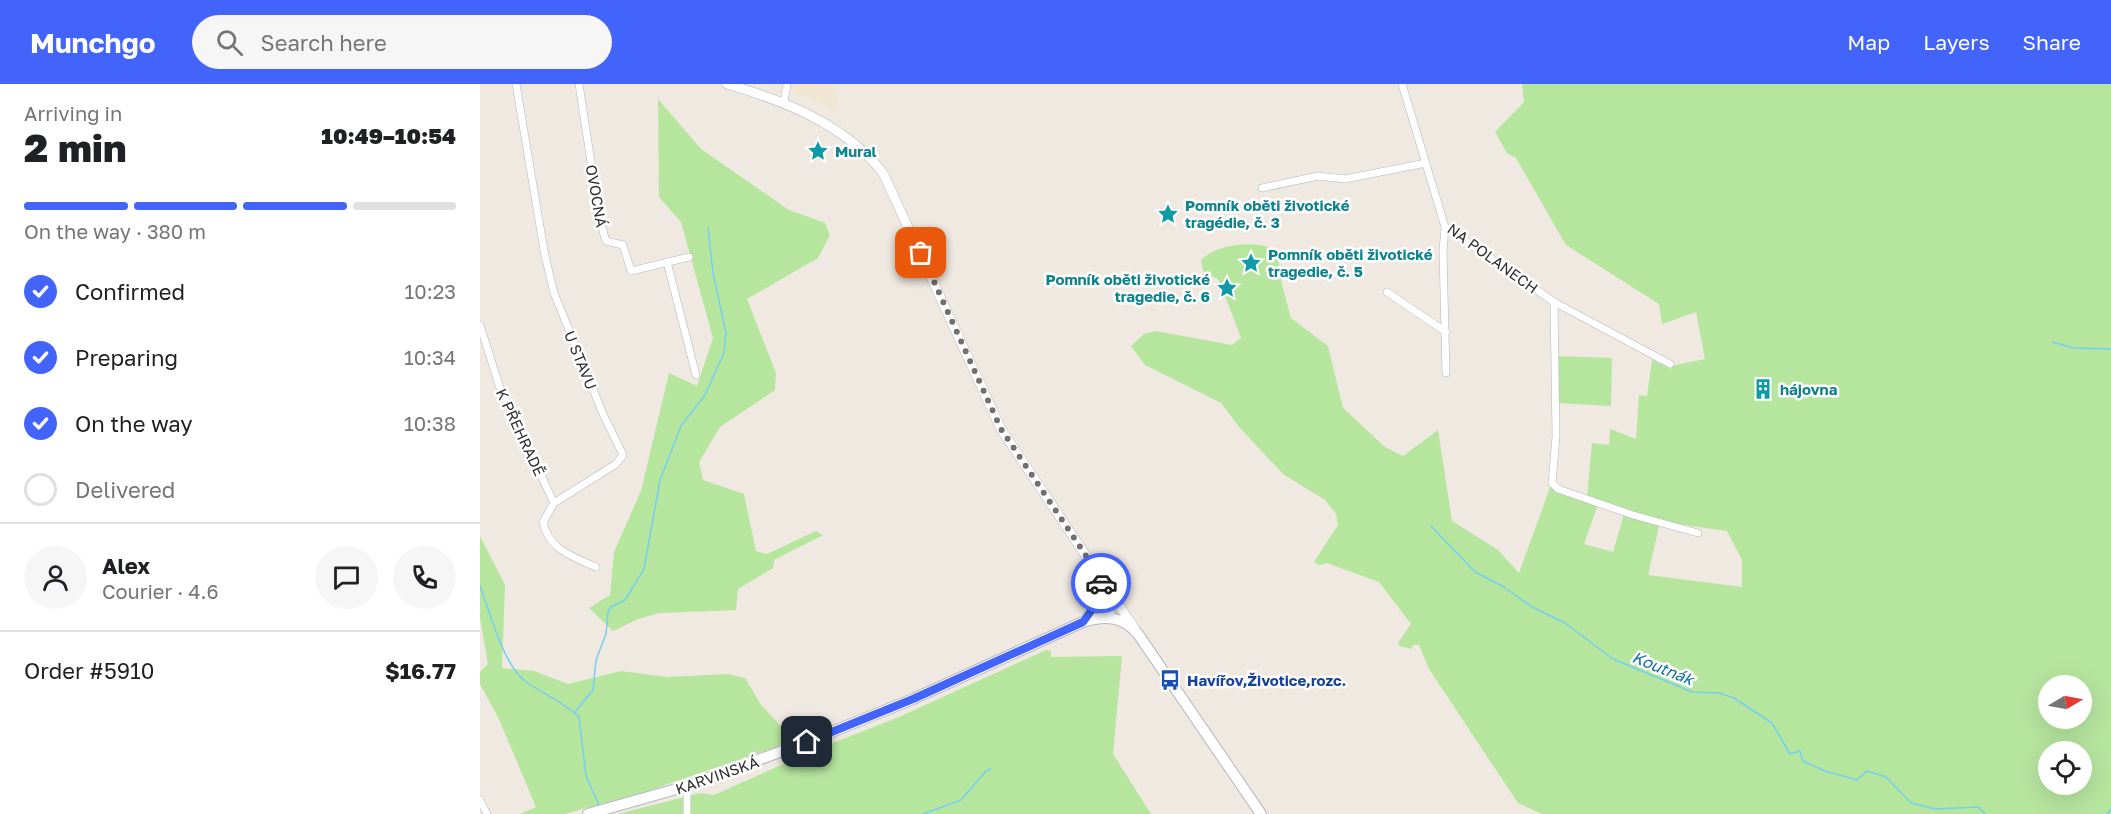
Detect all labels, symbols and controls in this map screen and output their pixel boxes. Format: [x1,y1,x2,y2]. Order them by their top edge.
search box [192,15,612,69]
text: Munchgo [30,26,156,59]
icon: search [213,26,246,59]
text: Search here [261,29,387,56]
text: Map [1847,29,1890,55]
text: Layers [1923,29,1990,55]
text: Share [2023,29,2081,55]
text: Arriving in [24,101,122,125]
text: 10:49–10:54 [321,122,456,149]
text: 2 min [24,124,127,171]
place icon: Mural [806,139,830,163]
place label: Mural [835,142,877,160]
street label: OVOCNÁ [583,163,611,229]
place label: Pomník oběti životické tragédie, č. 3 [1185,196,1350,231]
place icon: Pomník oběti životické tragédie, č. 3 [1156,202,1180,226]
text: On the way · 380 m [24,219,206,243]
street label: NA POLANECH [1444,219,1542,297]
pin [895,227,946,278]
icon: bag [904,236,937,269]
place label: Pomník oběti životické tragedie, č. 5 [1268,245,1433,280]
place icon: Pomník oběti životické tragedie, č. 5 [1239,251,1263,275]
place label: Pomník oběti životické tragedie, č. 6 [1045,270,1210,305]
icon: check [24,275,57,308]
place icon: Pomník oběti životické tragedie, č. 6 [1215,276,1239,300]
text: Confirmed [75,278,185,305]
text: 10:23 [405,279,456,303]
street label: U STAVU [561,328,601,392]
icon: check [24,341,57,374]
text: Preparing [75,344,178,371]
text: 10:34 [404,345,456,369]
building icon: hájovna [1751,377,1775,401]
place label: hájovna [1780,380,1838,398]
street label: K PŘEHRADĚ [493,385,549,479]
icon: check [24,407,57,440]
text: On the way [75,410,193,437]
text: 10:38 [404,411,456,435]
text: Delivered [75,476,175,503]
button: person [24,546,87,609]
button: chat [315,546,378,609]
button: phone [393,546,456,609]
text: Alex [102,552,150,579]
courier [1071,553,1131,613]
icon: car [1085,567,1118,600]
text: Courier · 4.6 [102,579,219,603]
water label: Koutnák [1629,647,1698,690]
text: Order #5910 [24,657,154,684]
text: $16.77 [385,657,456,684]
bus stop icon: Havířov,Životice,rozc. [1158,668,1182,692]
place label: Havířov,Životice,rozc. [1187,671,1346,689]
north arrow [2038,675,2092,729]
map controls [2038,675,2092,795]
pin [781,716,832,767]
icon: home [790,725,823,758]
button: locate [2038,741,2092,795]
street label: KARVINSKÁ [673,752,761,798]

